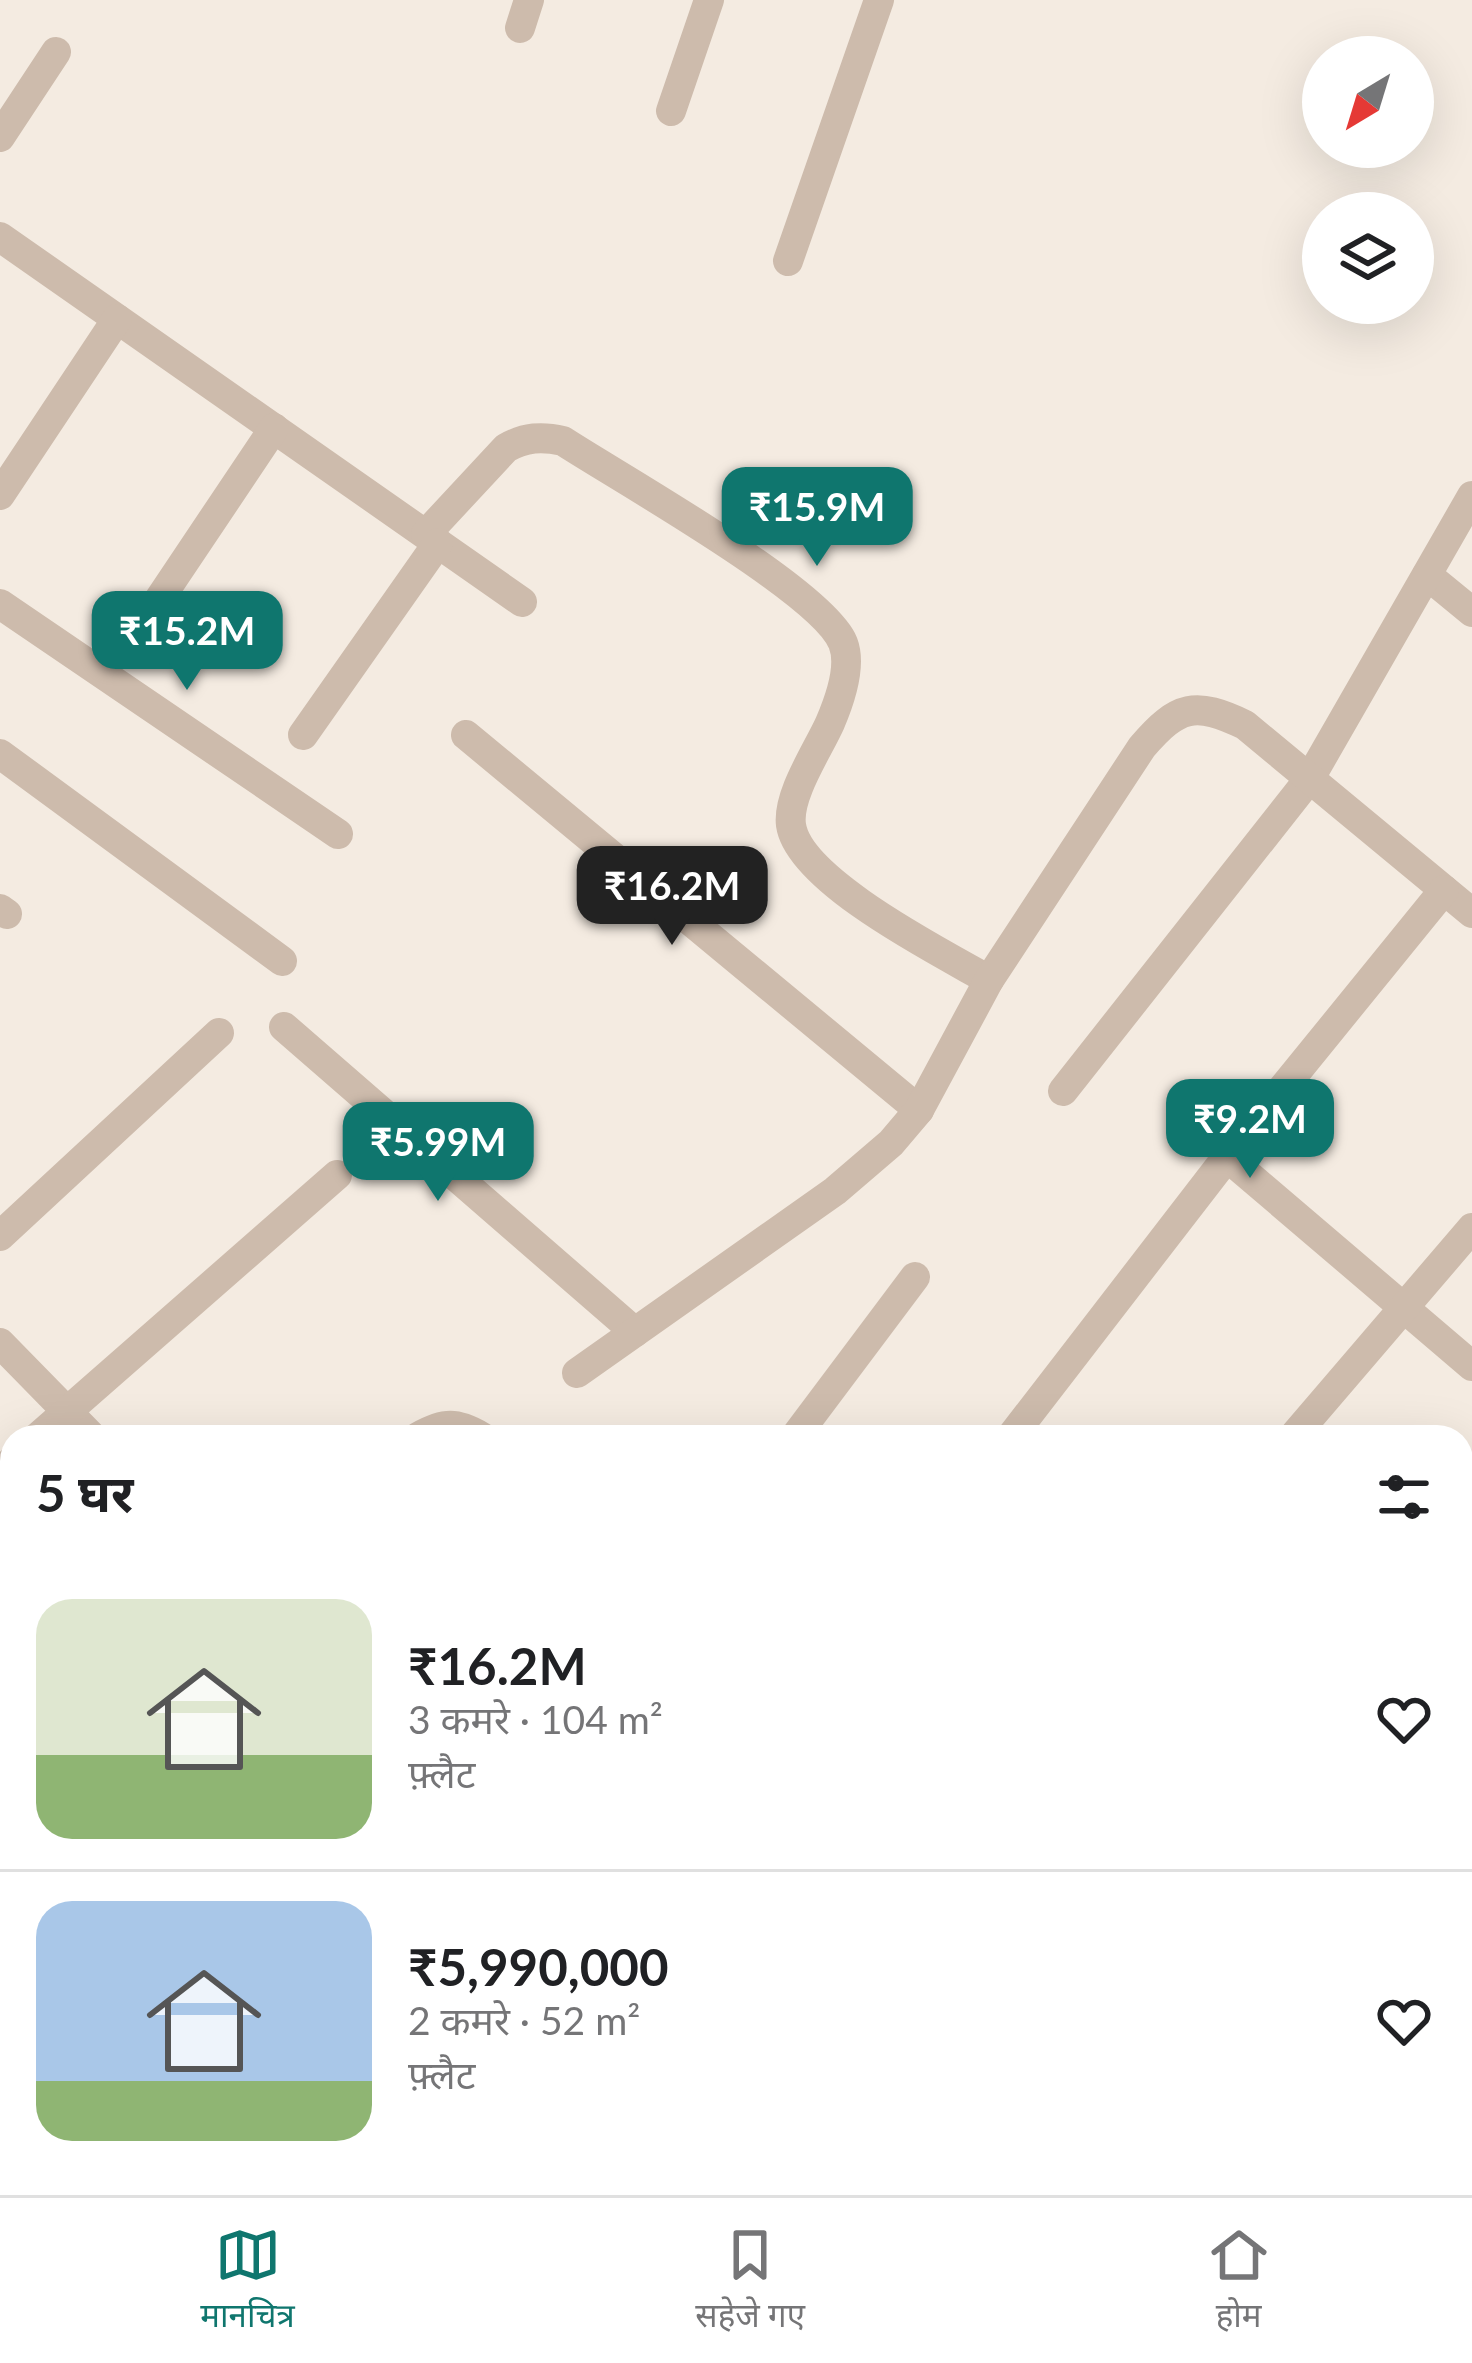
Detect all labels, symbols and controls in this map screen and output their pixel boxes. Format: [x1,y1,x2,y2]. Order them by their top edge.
north arrow [1302,36,1434,168]
map controls [1302,36,1434,324]
button: layers [1302,192,1434,324]
pin: ₹15.9M [719,467,915,569]
text: ₹15.9M [749,483,885,529]
pin: ₹15.2M [89,591,285,693]
text: ₹15.2M [119,607,255,653]
pin: ₹16.2M [574,846,770,948]
text: ₹16.2M [604,862,740,908]
pin: ₹9.2M [1166,1079,1334,1181]
text: ₹9.2M [1193,1095,1307,1141]
pin: ₹5.99M [340,1102,536,1204]
text: ₹5.99M [370,1118,506,1164]
text: 5 घर [36,1462,134,1523]
icon: filters [1371,1464,1437,1530]
text: ₹16.2M [408,1635,587,1696]
icon: home [132,1647,276,1791]
icon: heart [1371,1686,1437,1752]
text: 3 कमरे · 104 m² [408,1696,663,1742]
text: फ़्लैट [408,1750,475,1796]
text: ₹5,990,000 [408,1936,668,1997]
icon: home [132,1949,276,2093]
icon: heart [1371,1988,1437,2054]
text: 2 कमरे · 52 m² [408,1997,640,2043]
text: फ़्लैट [408,2051,475,2097]
tab: मानचित्र [200,2222,295,2340]
tab: सहेजे गए [695,2222,805,2340]
tab: होम [1206,2222,1272,2340]

